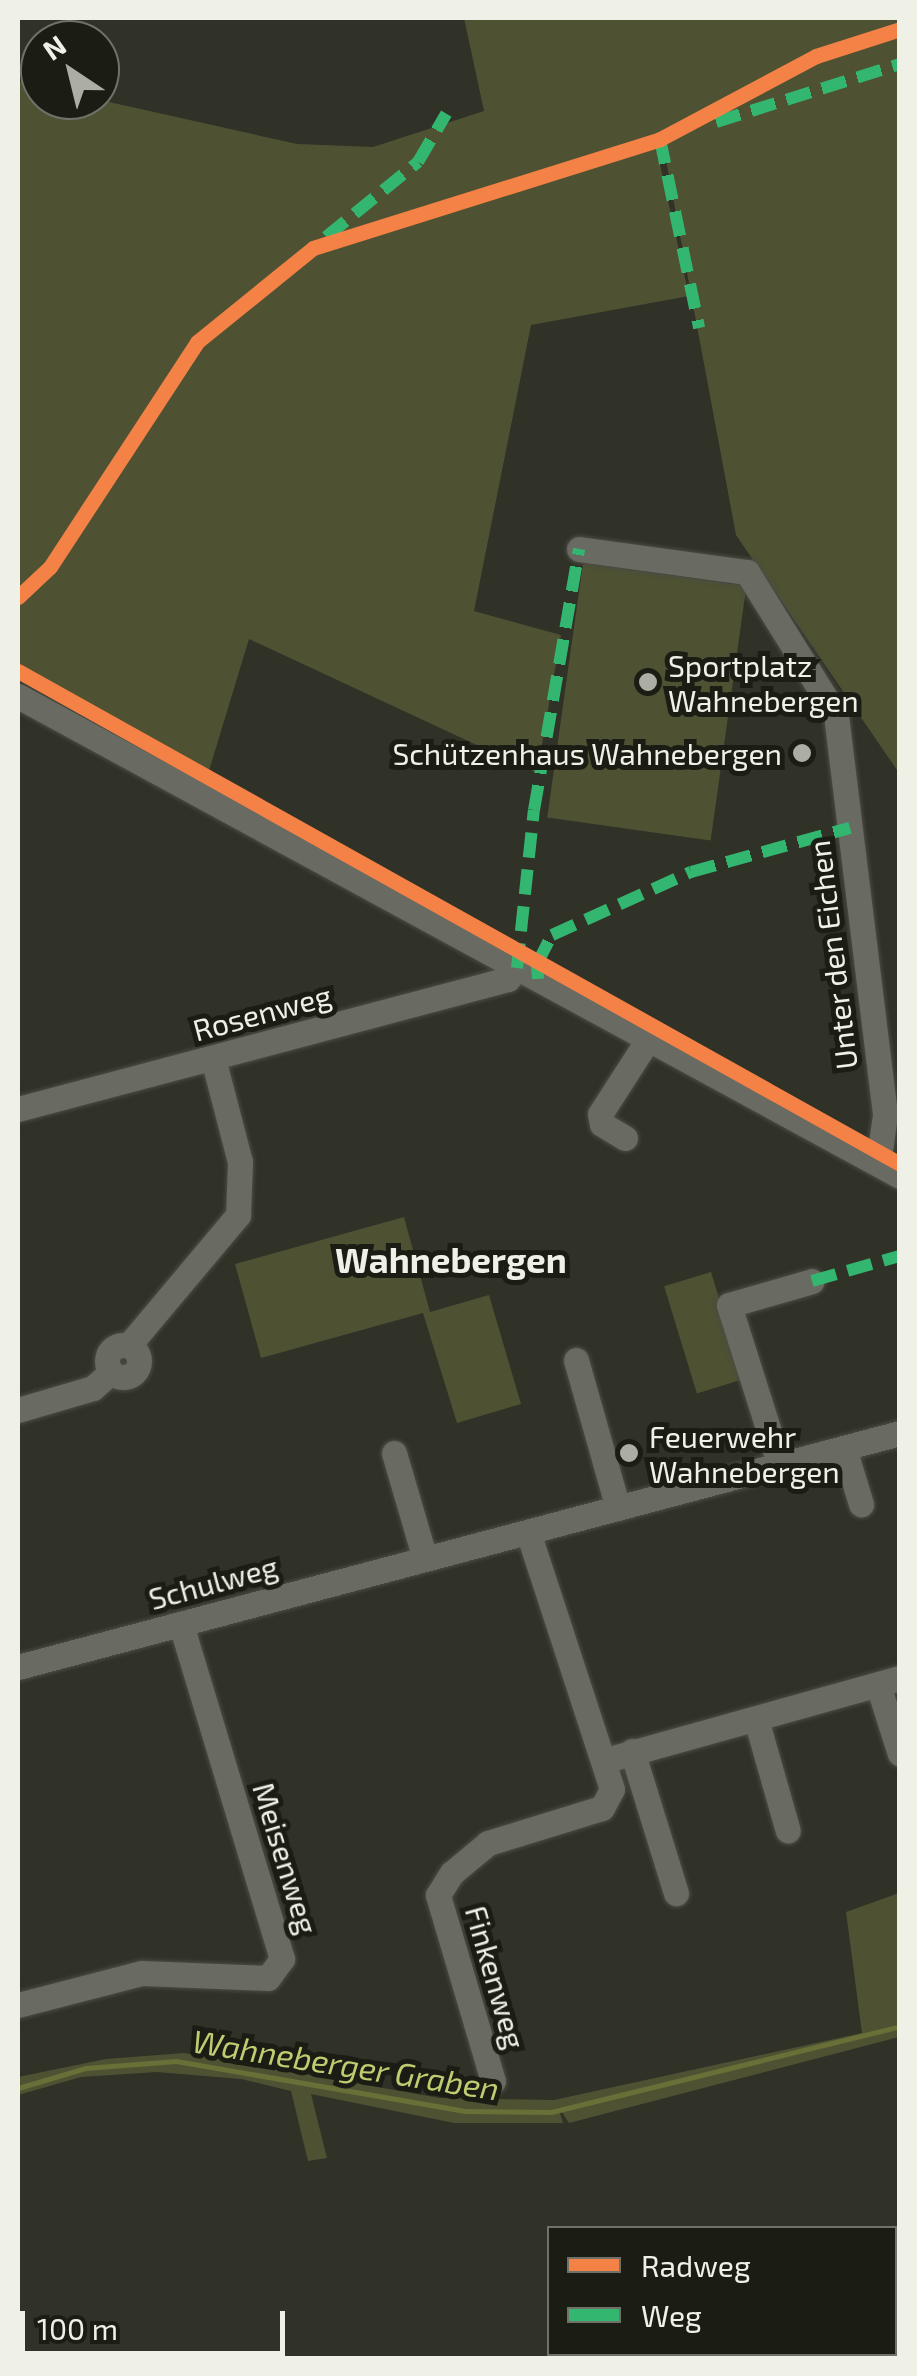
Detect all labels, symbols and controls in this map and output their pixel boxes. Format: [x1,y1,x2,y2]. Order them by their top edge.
north arrow [20,20,120,120]
text: N [36,27,72,67]
place label: Sportplatz Wahnebergen [668,647,859,718]
marker: Sportplatz Wahnebergen [637,671,659,693]
place label: Schützenhaus Wahnebergen [392,735,782,771]
marker: Schützenhaus Wahnebergen [791,742,813,764]
street label: Unter den Eichen [800,838,864,1072]
street label: Rosenweg [189,976,335,1048]
district label: Wahnebergen [335,1238,567,1280]
place label: Feuerwehr Wahnebergen [649,1418,840,1488]
marker: Feuerwehr Wahnebergen [618,1442,640,1464]
street label: Schulweg [145,1548,281,1616]
street label: Meisenweg [246,1778,326,1938]
street label: Finkenweg [458,1901,534,2053]
water label: Wahneberger Graben [190,2021,502,2107]
legend [547,2226,897,2356]
text: Radweg [641,2247,751,2283]
scale bar [25,2291,290,2353]
text: Weg [641,2297,702,2333]
text: 100 m [37,2310,118,2346]

